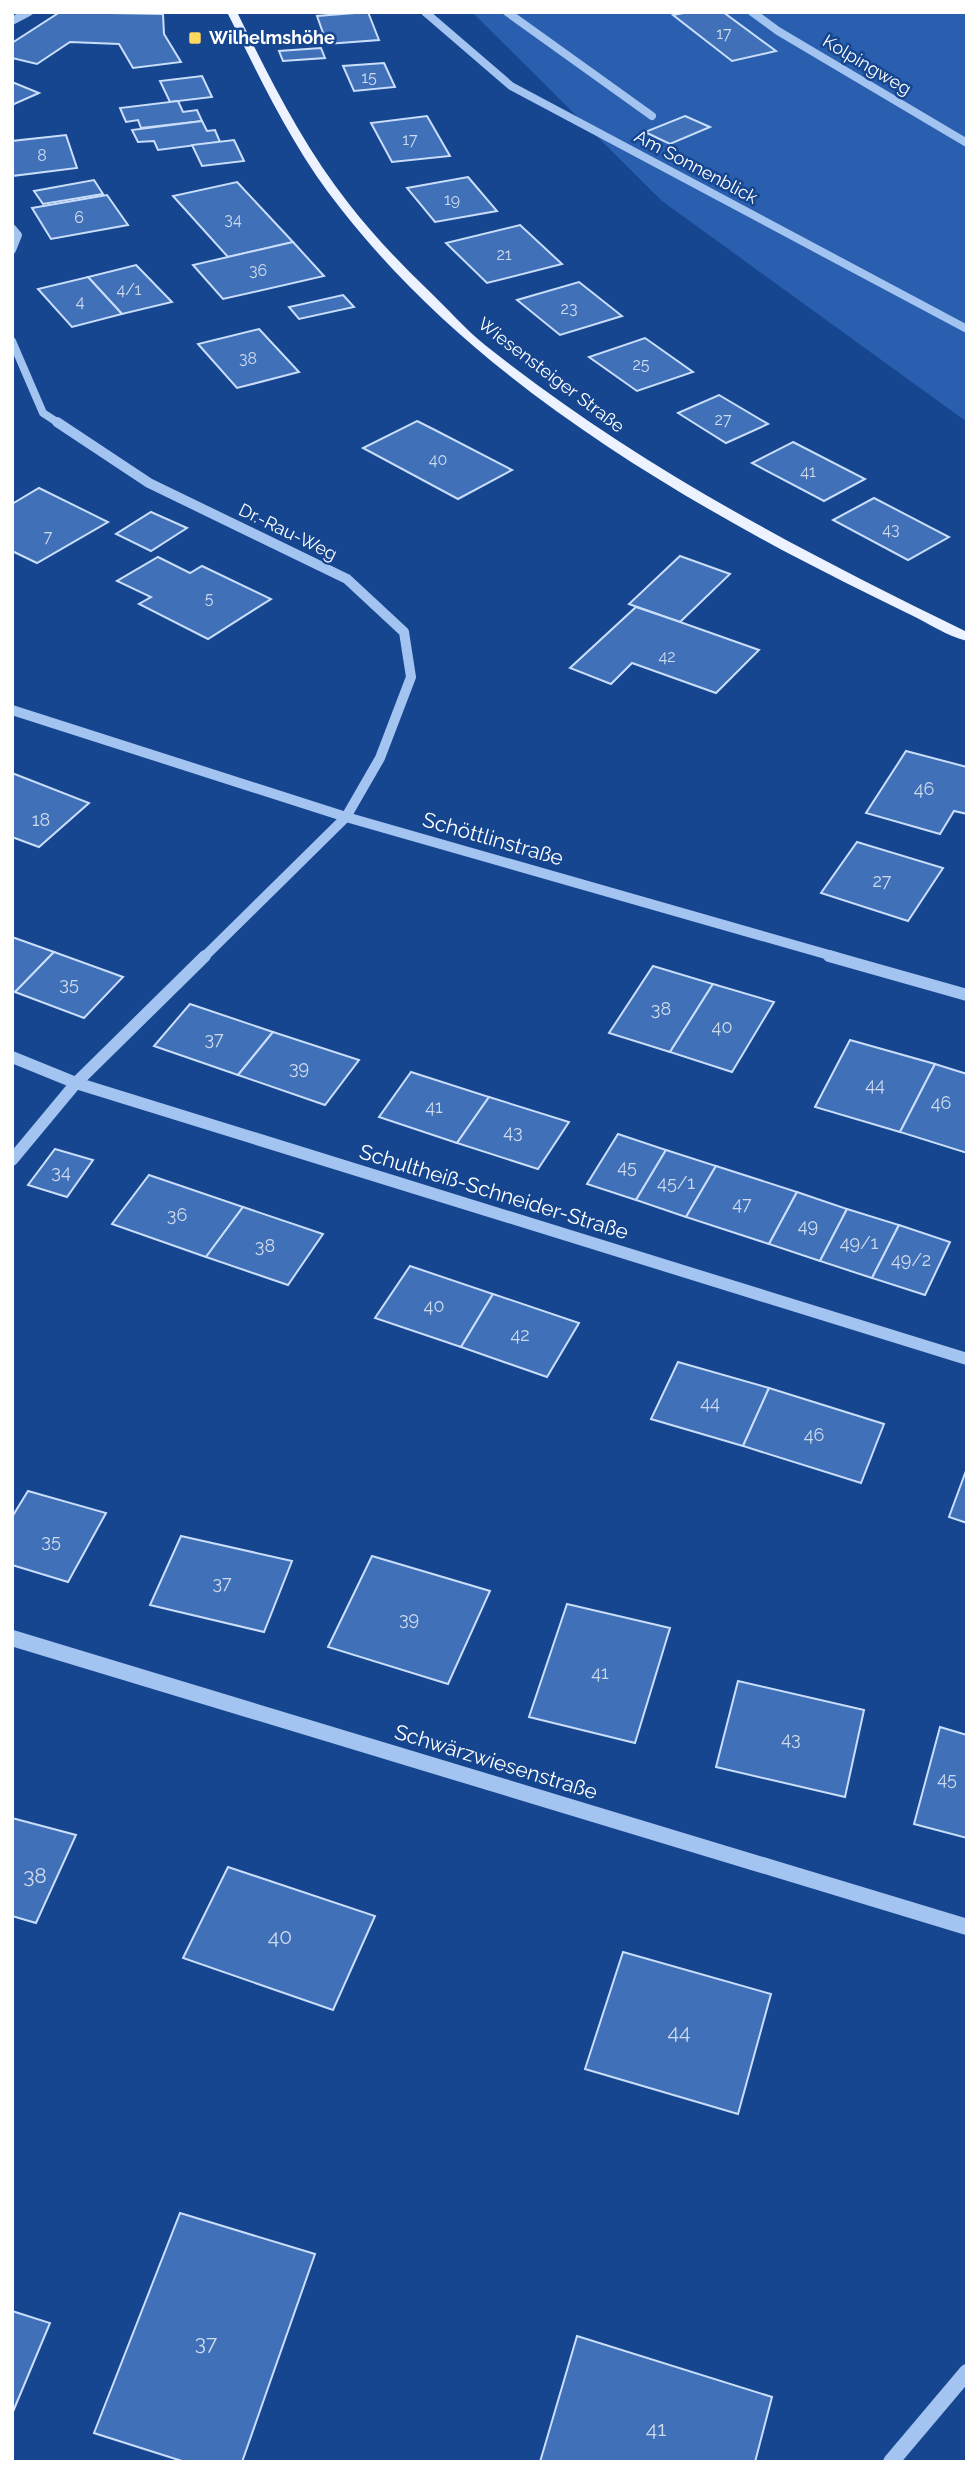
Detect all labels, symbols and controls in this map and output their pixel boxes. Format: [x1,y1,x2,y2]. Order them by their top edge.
house number: 17 [716,24,732,43]
place label: Wilhelmshöhe [209,27,335,48]
marker: Wilhelmshöhe [187,30,203,46]
street label: Kolpingweg [819,30,915,99]
house number: 15 [361,68,377,87]
street label: Am Sonnenblick [631,125,762,208]
house number: 17 [402,130,418,149]
house number: 8 [37,146,47,165]
house number: 19 [444,190,460,209]
house number: 6 [74,208,84,227]
house number: 34 [224,210,242,229]
house number: 21 [496,245,512,264]
house number: 36 [249,261,267,280]
house number: 4/1 [117,280,142,299]
house number: 4 [76,292,85,311]
house number: 23 [561,299,577,318]
street label: Wiesensteiger Straße [474,313,629,437]
house number: 38 [239,349,257,368]
house number: 25 [632,355,650,374]
house number: 27 [715,410,732,429]
house number: 40 [429,450,447,469]
house number: 41 [800,462,816,481]
street label: Dr.-Rau-Weg [236,499,341,564]
house number: 43 [882,520,900,539]
house number: 7 [44,527,53,546]
house number: 5 [205,589,214,608]
house number: 42 [658,647,676,666]
house number: 46 [914,778,934,799]
street label: Schöttlinstraße [420,806,566,871]
house number: 18 [32,809,50,830]
house number: 27 [872,870,892,891]
house number: 35 [59,973,79,994]
house number: 38 [651,998,671,1019]
house number: 40 [712,1016,732,1037]
house number: 37 [204,1028,224,1049]
house number: 39 [289,1057,309,1078]
house number: 44 [865,1074,885,1095]
house number: 46 [931,1092,951,1113]
house number: 41 [425,1096,443,1117]
house number: 43 [503,1121,523,1142]
street label: Schultheiß-Schneider-Straße [357,1139,632,1244]
house number: 45 [617,1156,637,1177]
house number: 34 [51,1161,71,1182]
house number: 45/1 [657,1172,695,1193]
house number: 47 [732,1193,752,1214]
house number: 36 [167,1204,187,1225]
house number: 49 [798,1215,818,1236]
house number: 49/1 [840,1232,879,1253]
house number: 38 [255,1235,275,1256]
house number: 49/2 [891,1249,931,1270]
house number: 40 [424,1295,444,1316]
house number: 42 [510,1324,530,1345]
house number: 44 [700,1392,720,1413]
house number: 46 [804,1424,824,1445]
house number: 35 [41,1530,61,1551]
house number: 37 [212,1572,232,1593]
house number: 39 [399,1608,419,1629]
house number: 41 [591,1662,609,1683]
street label: Schwärzwiesenstraße [392,1719,601,1804]
house number: 43 [781,1728,801,1749]
house number: 45 [937,1768,957,1789]
house number: 38 [23,1863,47,1888]
house number: 40 [268,1924,292,1949]
house number: 44 [668,2019,690,2044]
house number: 37 [195,2330,218,2355]
house number: 41 [646,2416,666,2441]

